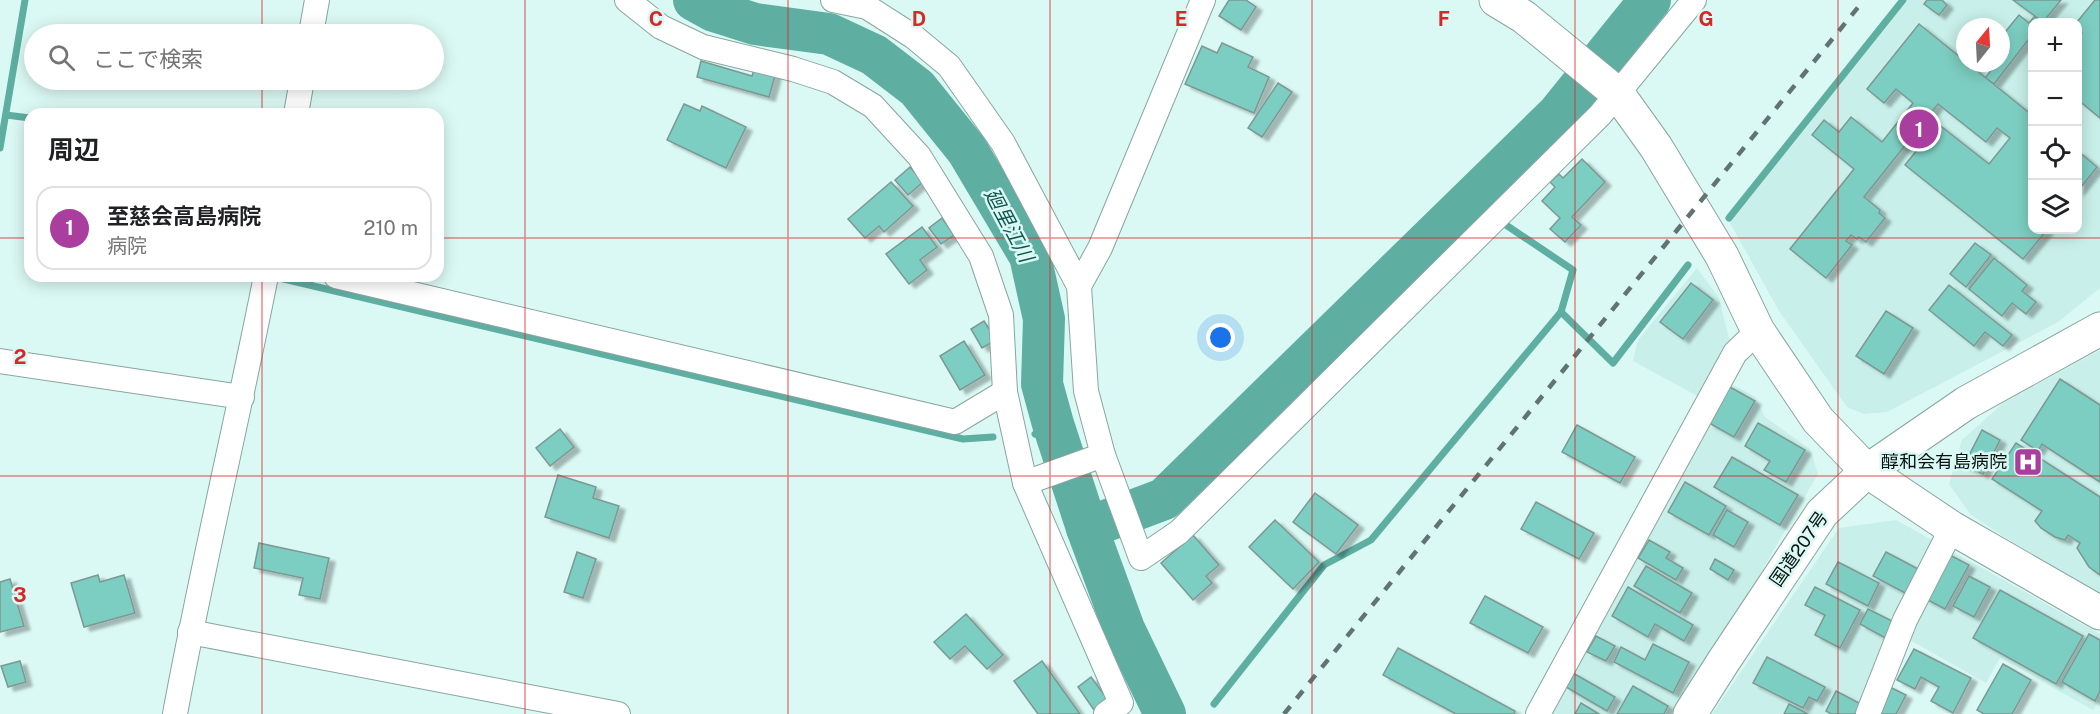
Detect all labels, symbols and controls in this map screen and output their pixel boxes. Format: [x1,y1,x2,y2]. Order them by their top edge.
text: C [649,7,663,31]
text: D [912,7,926,31]
text: E [1175,7,1187,31]
text: F [1438,7,1450,31]
text: G [1698,7,1714,31]
north arrow [1956,18,2010,72]
map controls [2028,18,2082,234]
button: + [2028,18,2082,72]
search box [24,24,444,90]
icon: search [45,41,78,74]
text: ここで検索 [93,46,203,72]
button: − [2028,72,2082,126]
pin: 1 [1900,106,1938,152]
button: locate [2028,126,2082,180]
text: 周辺 [48,134,100,165]
button: layers [2028,180,2082,234]
water label: 廻里江川 [980,184,1039,268]
text: 至慈会高島病院 [107,203,261,229]
text: 1 [65,216,74,240]
text: 210 m [364,216,418,240]
text: 病院 [107,234,147,258]
your location [1206,323,1235,352]
text: 2 [14,345,26,369]
hospital icon: 醇和会有島病院 [2012,446,2044,478]
place label: 醇和会有島病院 [1881,451,2007,472]
street label: 国道207号 [1765,507,1832,590]
text: 3 [13,583,27,607]

